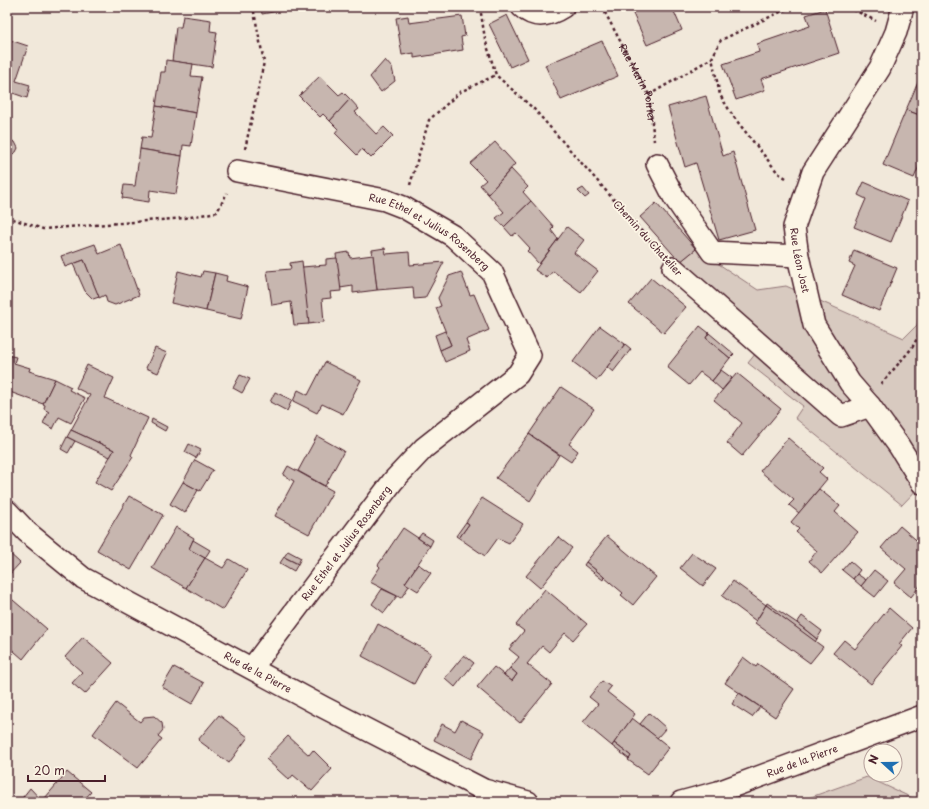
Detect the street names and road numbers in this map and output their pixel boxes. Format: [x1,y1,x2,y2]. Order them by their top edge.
street label: Rue Marin Poirier [616,41,660,123]
street label: Rue Ethel et Julius Rosenberg [368,189,494,274]
street label: Chemin du Chatelier [610,196,687,279]
street label: Rue Léon Jost [787,227,814,294]
street label: Rue Ethel et Julius Rosenberg [297,482,394,603]
street label: Rue de la Pierre [222,647,295,696]
street label: Rue de la Pierre [764,740,840,780]

